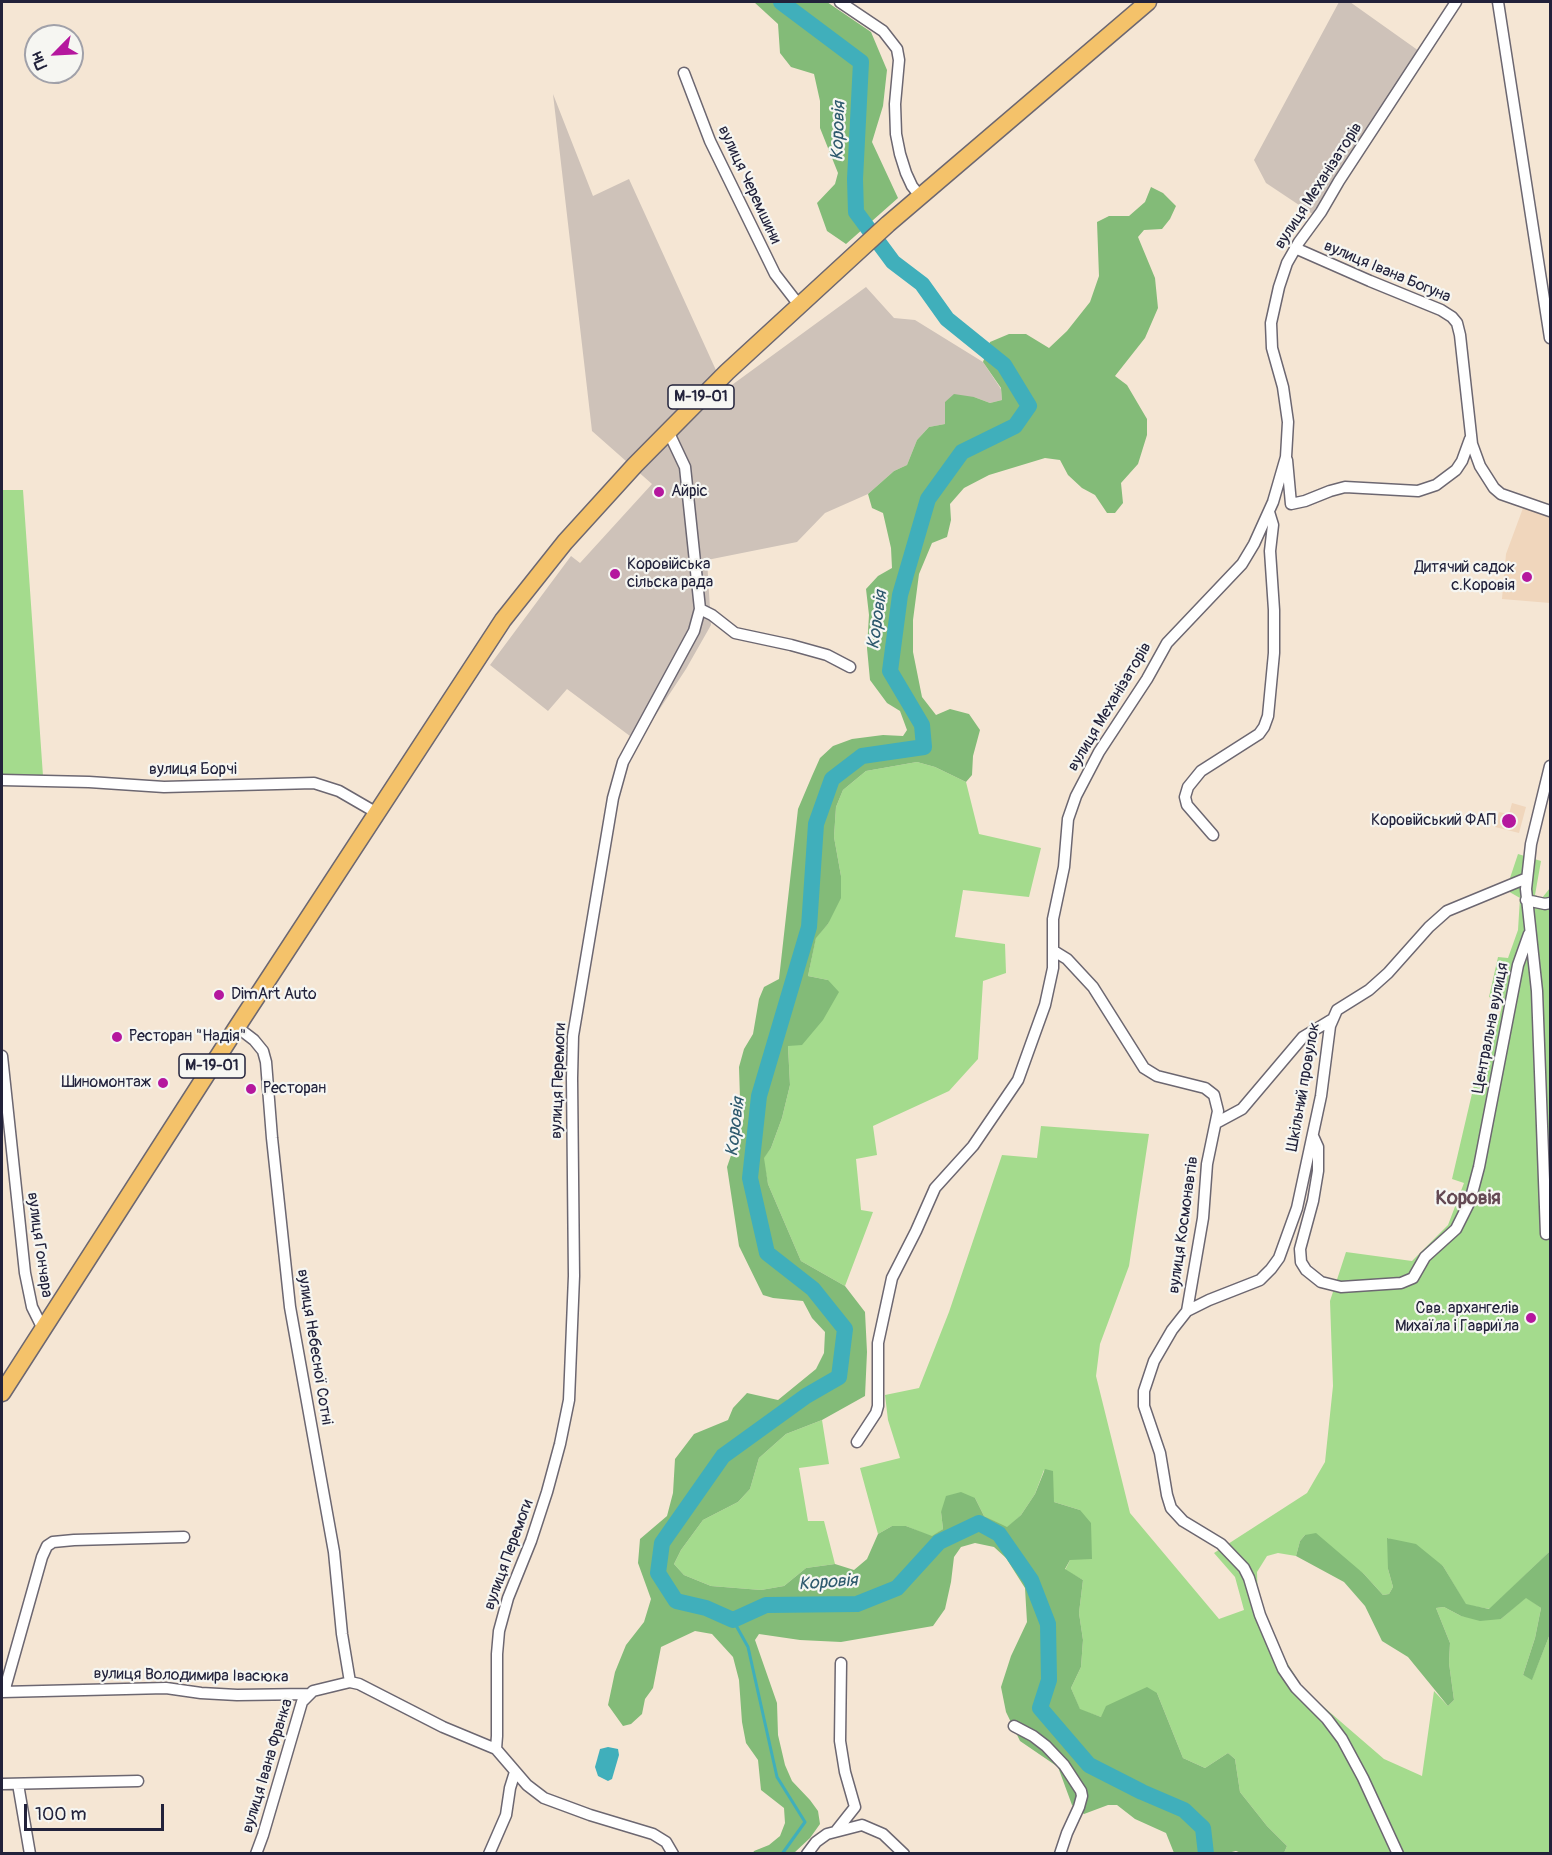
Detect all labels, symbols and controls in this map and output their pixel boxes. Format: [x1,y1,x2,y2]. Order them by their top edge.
north arrow [24,24,84,84]
text: Пн [27,48,52,73]
water label: Коровія [827,101,851,161]
street label: вулиця Механізаторів [1271,119,1367,253]
street label: вулиця Черемшини [713,123,785,247]
street label: вулиця Івана Богуна [1321,237,1453,307]
road number: М-19-01 [668,385,734,409]
place label: Айріс [671,482,708,502]
marker: Айріс [652,485,666,499]
place label: Коровійська сільска рада [627,555,713,593]
place label: Дитячий садок с.Коровія [1414,558,1515,596]
marker: Коровійська сільска рада [608,567,622,581]
marker: Дитячий садок с.Коровія [1520,570,1534,584]
water label: Коровія [863,589,893,651]
street label: вулиця Механізаторів [1064,639,1156,775]
street label: вулиця Борчі [149,760,237,780]
place label: Коровійський ФАП [1371,811,1496,831]
marker: Коровійський ФАП [1500,812,1518,830]
street label: Центральна вулиця [1469,961,1513,1095]
place label: DimArt Auto [231,985,317,1005]
marker: DimArt Auto [212,988,226,1002]
street label: Шкільний провулок [1283,1021,1325,1153]
street label: вулиця Перемоги [547,1023,571,1139]
place label: Ресторан "Надія" [129,1027,246,1047]
marker: Ресторан "Надія" [110,1030,124,1044]
road number: М-19-01 [179,1054,245,1078]
place label: Шиномонтаж [61,1073,151,1093]
marker: Шиномонтаж [156,1076,170,1090]
place label: Ресторан [263,1079,326,1099]
marker: Ресторан [244,1082,258,1096]
water label: Коровія [722,1097,750,1157]
street label: вулиця Космонавтів [1165,1155,1203,1295]
district label: Коровія [1435,1187,1501,1211]
street label: вулиця Гончара [22,1191,56,1299]
street label: вулиця Небесної Сотні [292,1268,336,1426]
place label: Свв. архангелів Михаїла і Гавриїла [1395,1299,1519,1337]
marker: Свв. архангелів Михаїла і Гавриїла [1524,1311,1538,1325]
street label: вулиця Перемоги [480,1497,538,1613]
water label: Коровія [798,1570,858,1596]
street label: вулиця Володимира Івасюка [93,1665,289,1687]
street label: вулиця Івана Франка [238,1697,298,1835]
scale bar [27,1792,166,1830]
text: 100 m [35,1803,87,1826]

